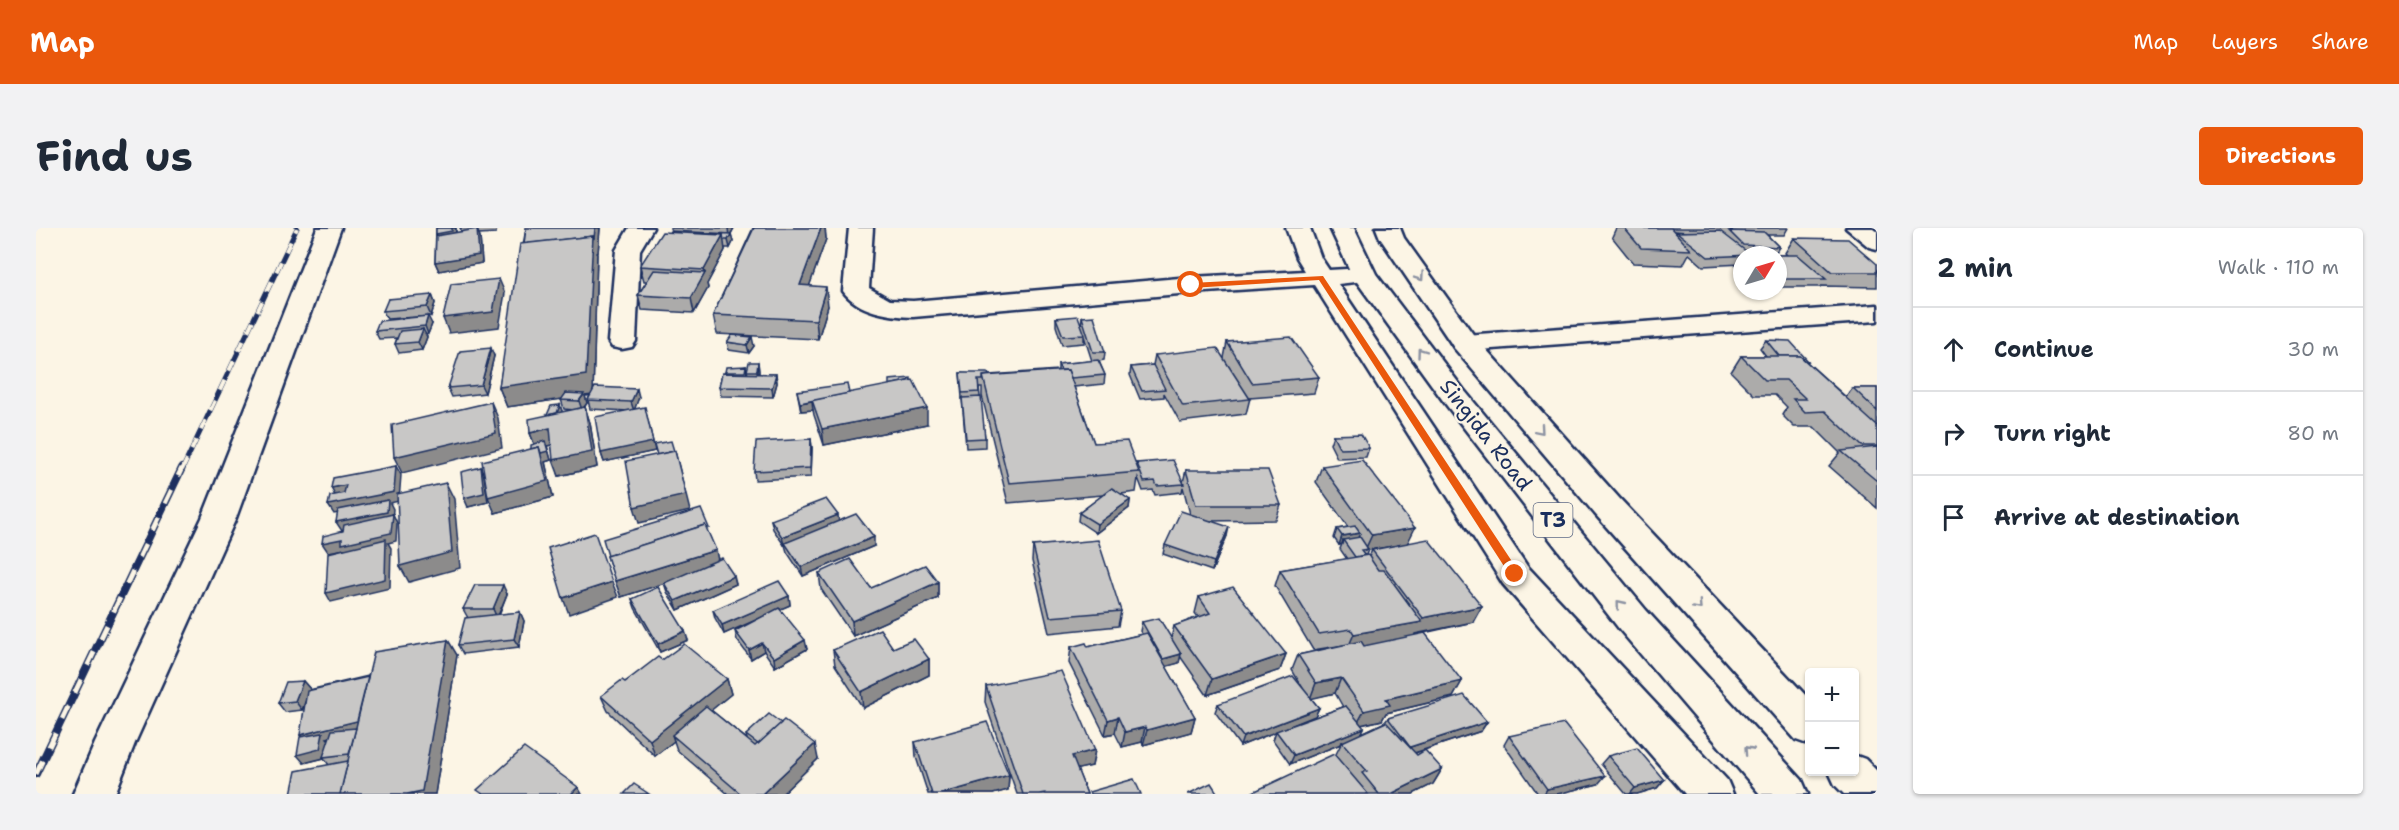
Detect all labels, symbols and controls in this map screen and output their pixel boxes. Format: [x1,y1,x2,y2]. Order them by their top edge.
text: Map [30,23,95,61]
text: Map [2133,28,2178,56]
text: Layers [2211,28,2278,56]
text: Share [2311,28,2369,56]
button: Directions [2199,127,2363,185]
text: Find us [36,128,193,184]
north arrow [1733,246,1787,300]
text: 2 min [1937,250,2013,285]
text: Walk · 110 m [2218,254,2339,280]
one-way arrow [1413,270,1424,281]
route start [1177,271,1203,297]
icon: ahead [1937,333,1970,366]
text: Continue [1994,335,2094,364]
text: 30 m [2287,336,2339,362]
one-way arrow [1417,347,1428,358]
street label: Singida Road [1434,373,1538,497]
icon: right [1937,417,1970,450]
text: Turn right [1994,419,2111,448]
text: 80 m [2287,420,2339,446]
one-way arrow [1533,423,1544,434]
icon: arrive [1937,501,1970,534]
road number: T3 [1534,503,1573,537]
text: Arrive at destination [1994,503,2240,532]
route end [1501,560,1527,586]
one-way arrow [1616,599,1627,610]
one-way arrow [1691,600,1702,610]
map controls [1805,668,1859,776]
button: + [1805,668,1859,722]
button: − [1805,722,1859,776]
one-way arrow [1744,746,1755,757]

